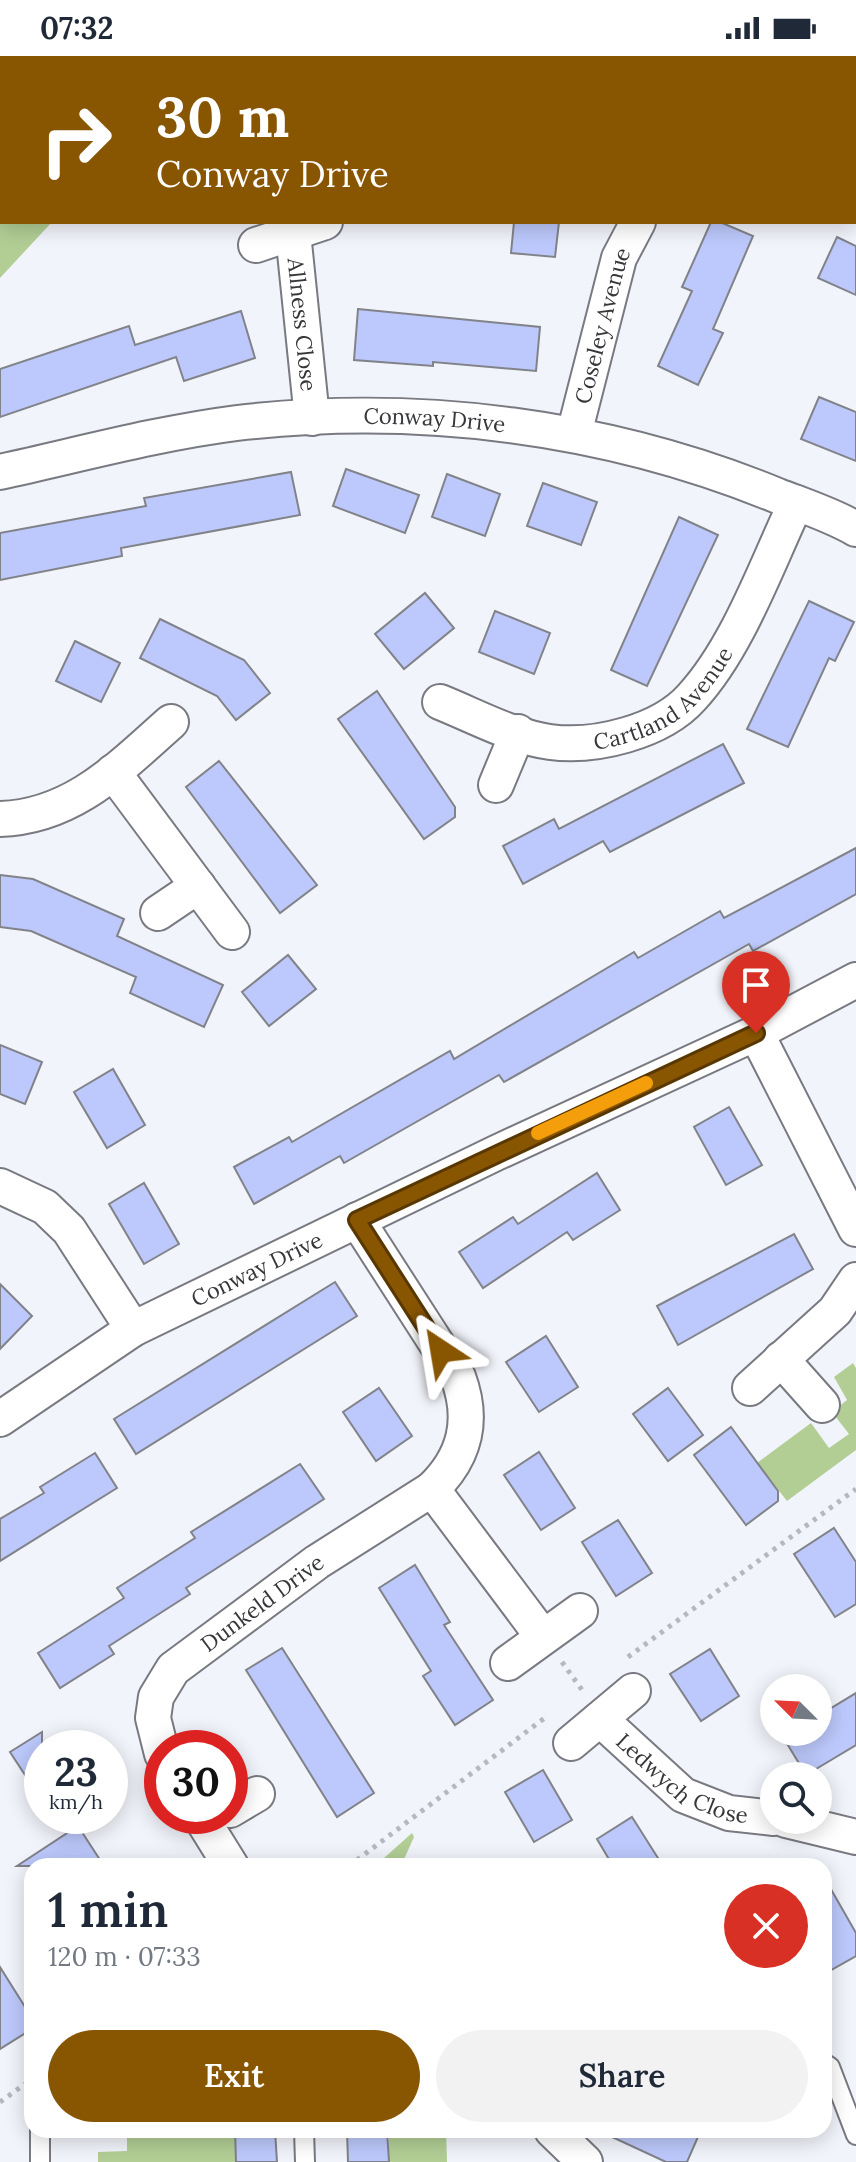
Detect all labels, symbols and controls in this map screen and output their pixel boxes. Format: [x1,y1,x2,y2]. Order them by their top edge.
text: 07:32 [40,9,113,47]
text: 30 m [156,81,289,152]
icon: right [24,88,128,192]
text: Conway Drive [156,151,389,197]
street label: Coseley Avenue [568,242,636,407]
street label: Allness Close [282,256,323,392]
street label: Conway Drive [363,402,507,438]
street label: Cartland Avenue [592,642,739,756]
pin [722,951,790,1033]
icon: arrive [734,963,778,1007]
street label: Conway Drive [187,1225,327,1313]
position arrow [399,1309,483,1393]
street label: Dunkeld Drive [195,1548,329,1658]
north arrow [760,1674,832,1746]
map controls [760,1674,832,1834]
street label: Ledwych Close [611,1727,749,1829]
speed limit sign: 30 [144,1730,248,1834]
text: 23 [54,1746,98,1797]
button: search [760,1762,832,1834]
text: km/h [49,1789,103,1814]
text: 1 min [48,1879,168,1940]
button: close [724,1884,808,1968]
text: 120 m · 07:33 [48,1940,201,1973]
button: Exit [48,2030,420,2122]
button: Share [436,2030,808,2122]

